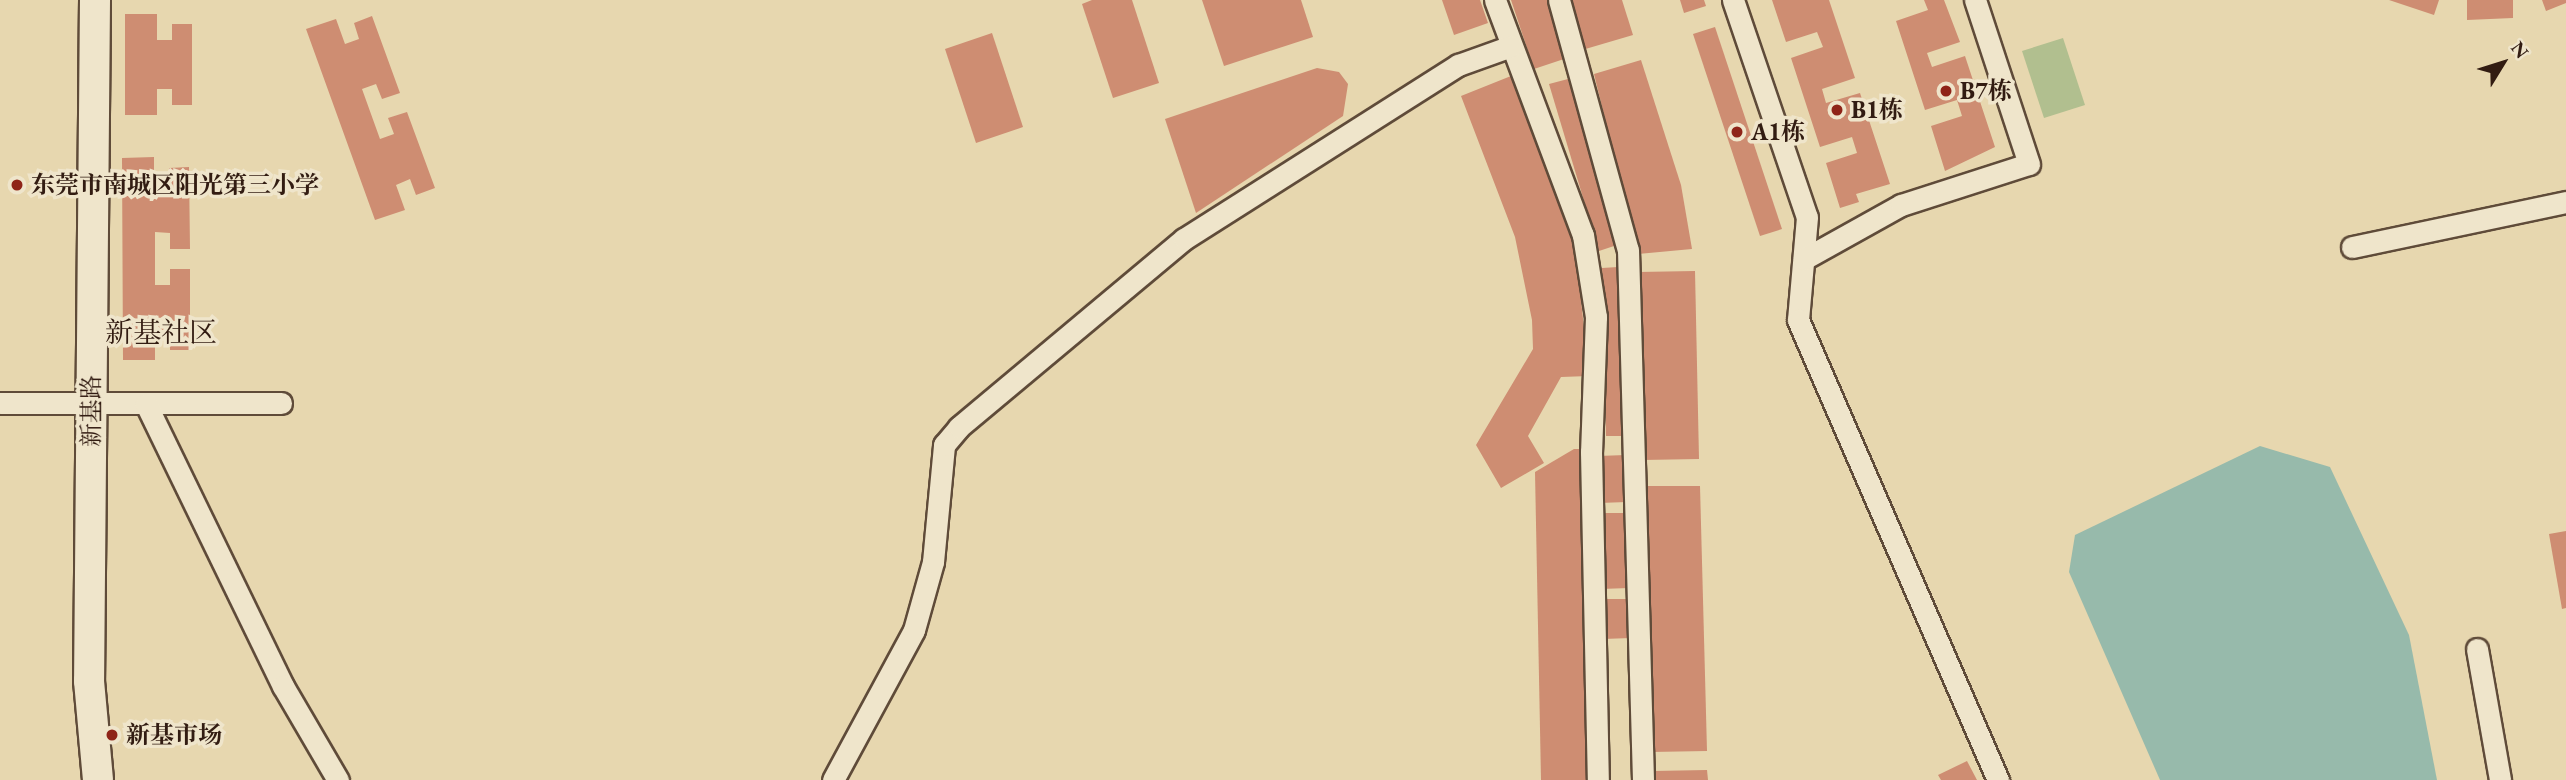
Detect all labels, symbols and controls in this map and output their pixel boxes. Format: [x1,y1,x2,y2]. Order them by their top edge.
north arrow [2468,28,2538,98]
text: N [2505,36,2535,64]
place label: B7栋 [1960,77,2012,105]
marker: B7栋 [1938,83,1954,99]
place label: B1栋 [1851,96,1903,124]
marker: B1栋 [1829,102,1845,118]
place label: A1栋 [1751,118,1805,146]
marker: A1栋 [1729,124,1745,140]
place label: 东莞市南城区阳光第三小学 [31,171,319,199]
marker: 东莞市南城区阳光第三小学 [9,177,25,193]
district label: 新基社区 [105,315,217,349]
street label: 新基路 [77,375,105,447]
place label: 新基市场 [126,721,222,749]
marker: 新基市场 [104,727,120,743]

